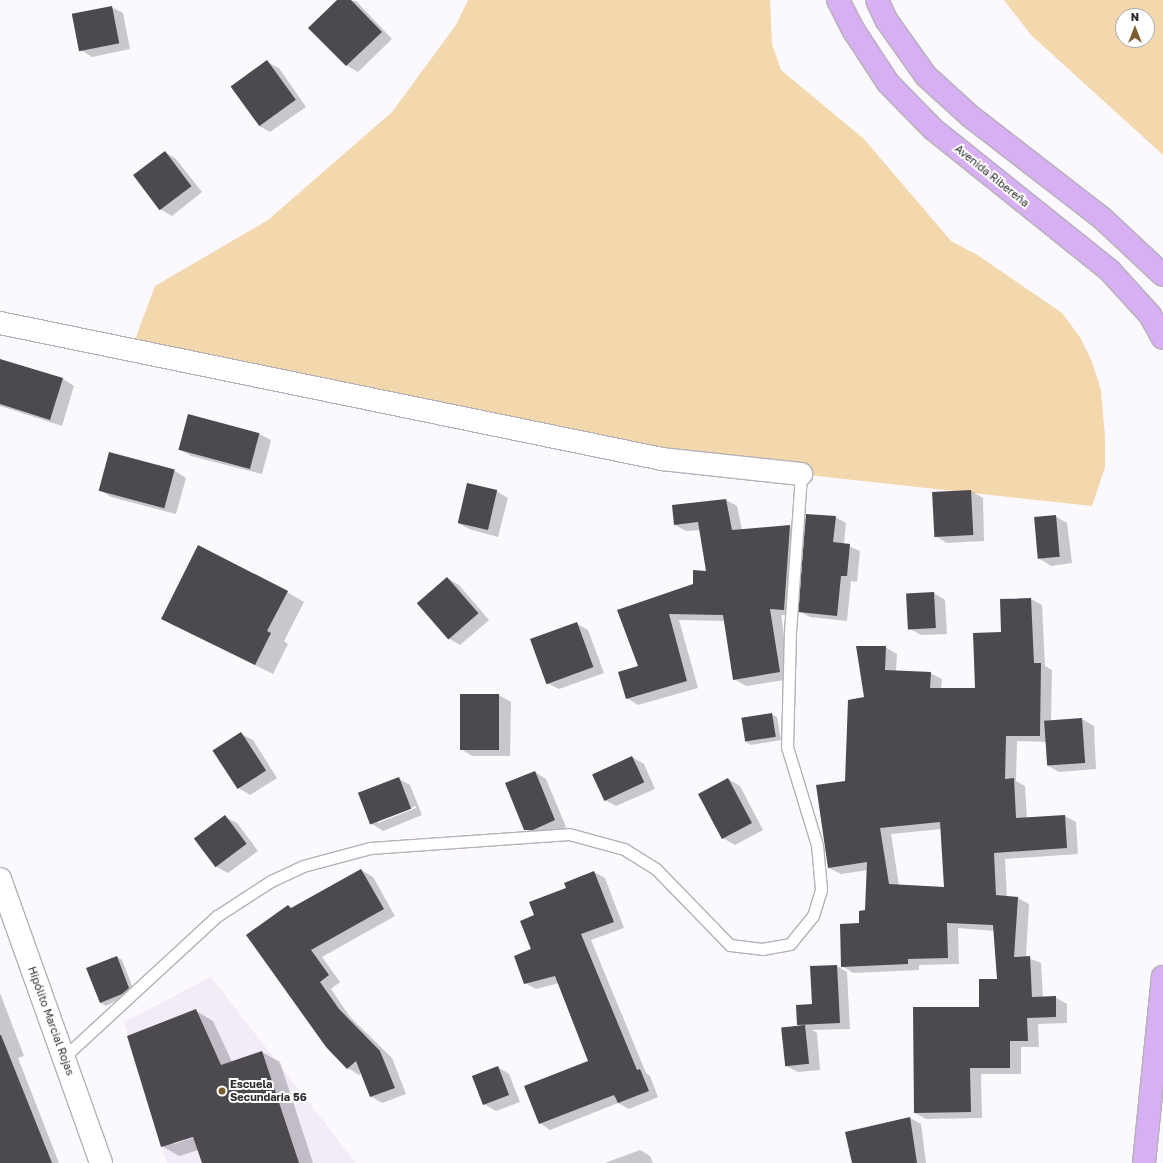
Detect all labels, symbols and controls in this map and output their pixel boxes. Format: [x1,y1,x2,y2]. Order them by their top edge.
north arrow [1115,8,1155,48]
text: N [1131,10,1139,23]
street label: Avenida Ribereña [952,142,1032,210]
street label: Hipólito Marcial Rojas [25,965,77,1077]
place label: Escuela Secundaria 56 [230,1078,307,1104]
marker: Escuela Secundaria 56 [217,1086,227,1096]

